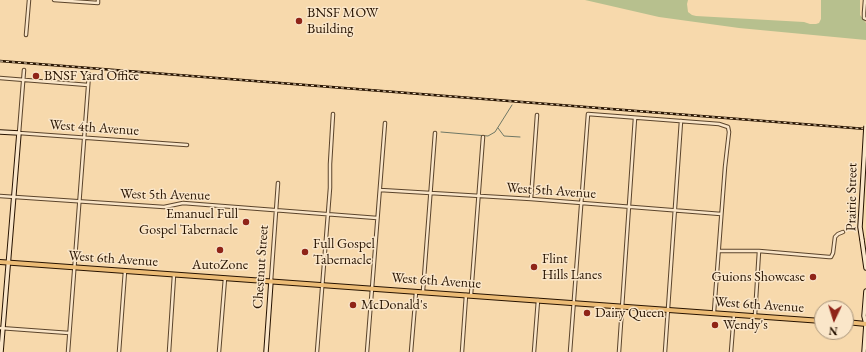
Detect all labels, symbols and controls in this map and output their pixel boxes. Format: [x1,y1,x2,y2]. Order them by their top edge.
place label: BNSF MOW Building [307,5,378,38]
marker: BNSF MOW Building [294,16,304,26]
place label: BNSF Yard Office [44,68,139,84]
marker: BNSF Yard Office [31,71,41,81]
street label: West 4th Avenue [49,116,139,140]
street label: Prairie Street [843,163,861,231]
street label: West 5th Avenue [506,179,596,203]
street label: West 5th Avenue [120,186,210,204]
place label: Emanuel Full Gospel Tabernacle [139,206,238,238]
marker: Emanuel Full Gospel Tabernacle [241,217,251,227]
street label: Chestnut Street [250,224,272,310]
place label: Full Gospel Tabernacle [313,236,375,268]
marker: AutoZone [215,245,225,255]
street label: West 6th Avenue [68,247,158,271]
marker: Full Gospel Tabernacle [300,247,310,257]
place label: Flint Hills Lanes [542,251,602,284]
place label: AutoZone [192,257,248,273]
marker: Flint Hills Lanes [529,262,539,272]
street label: West 6th Avenue [391,269,481,293]
place label: Guions Showcase [712,269,805,285]
marker: Guions Showcase [808,272,818,282]
street label: West 6th Avenue [714,293,804,317]
place label: McDonald's [361,297,427,313]
marker: McDonald's [348,300,358,310]
north arrow [814,300,854,340]
place label: Dairy Queen [595,305,664,321]
marker: Dairy Queen [582,308,592,318]
place label: Wendy's [723,317,768,333]
marker: Wendy's [710,320,720,330]
text: N [828,324,838,338]

